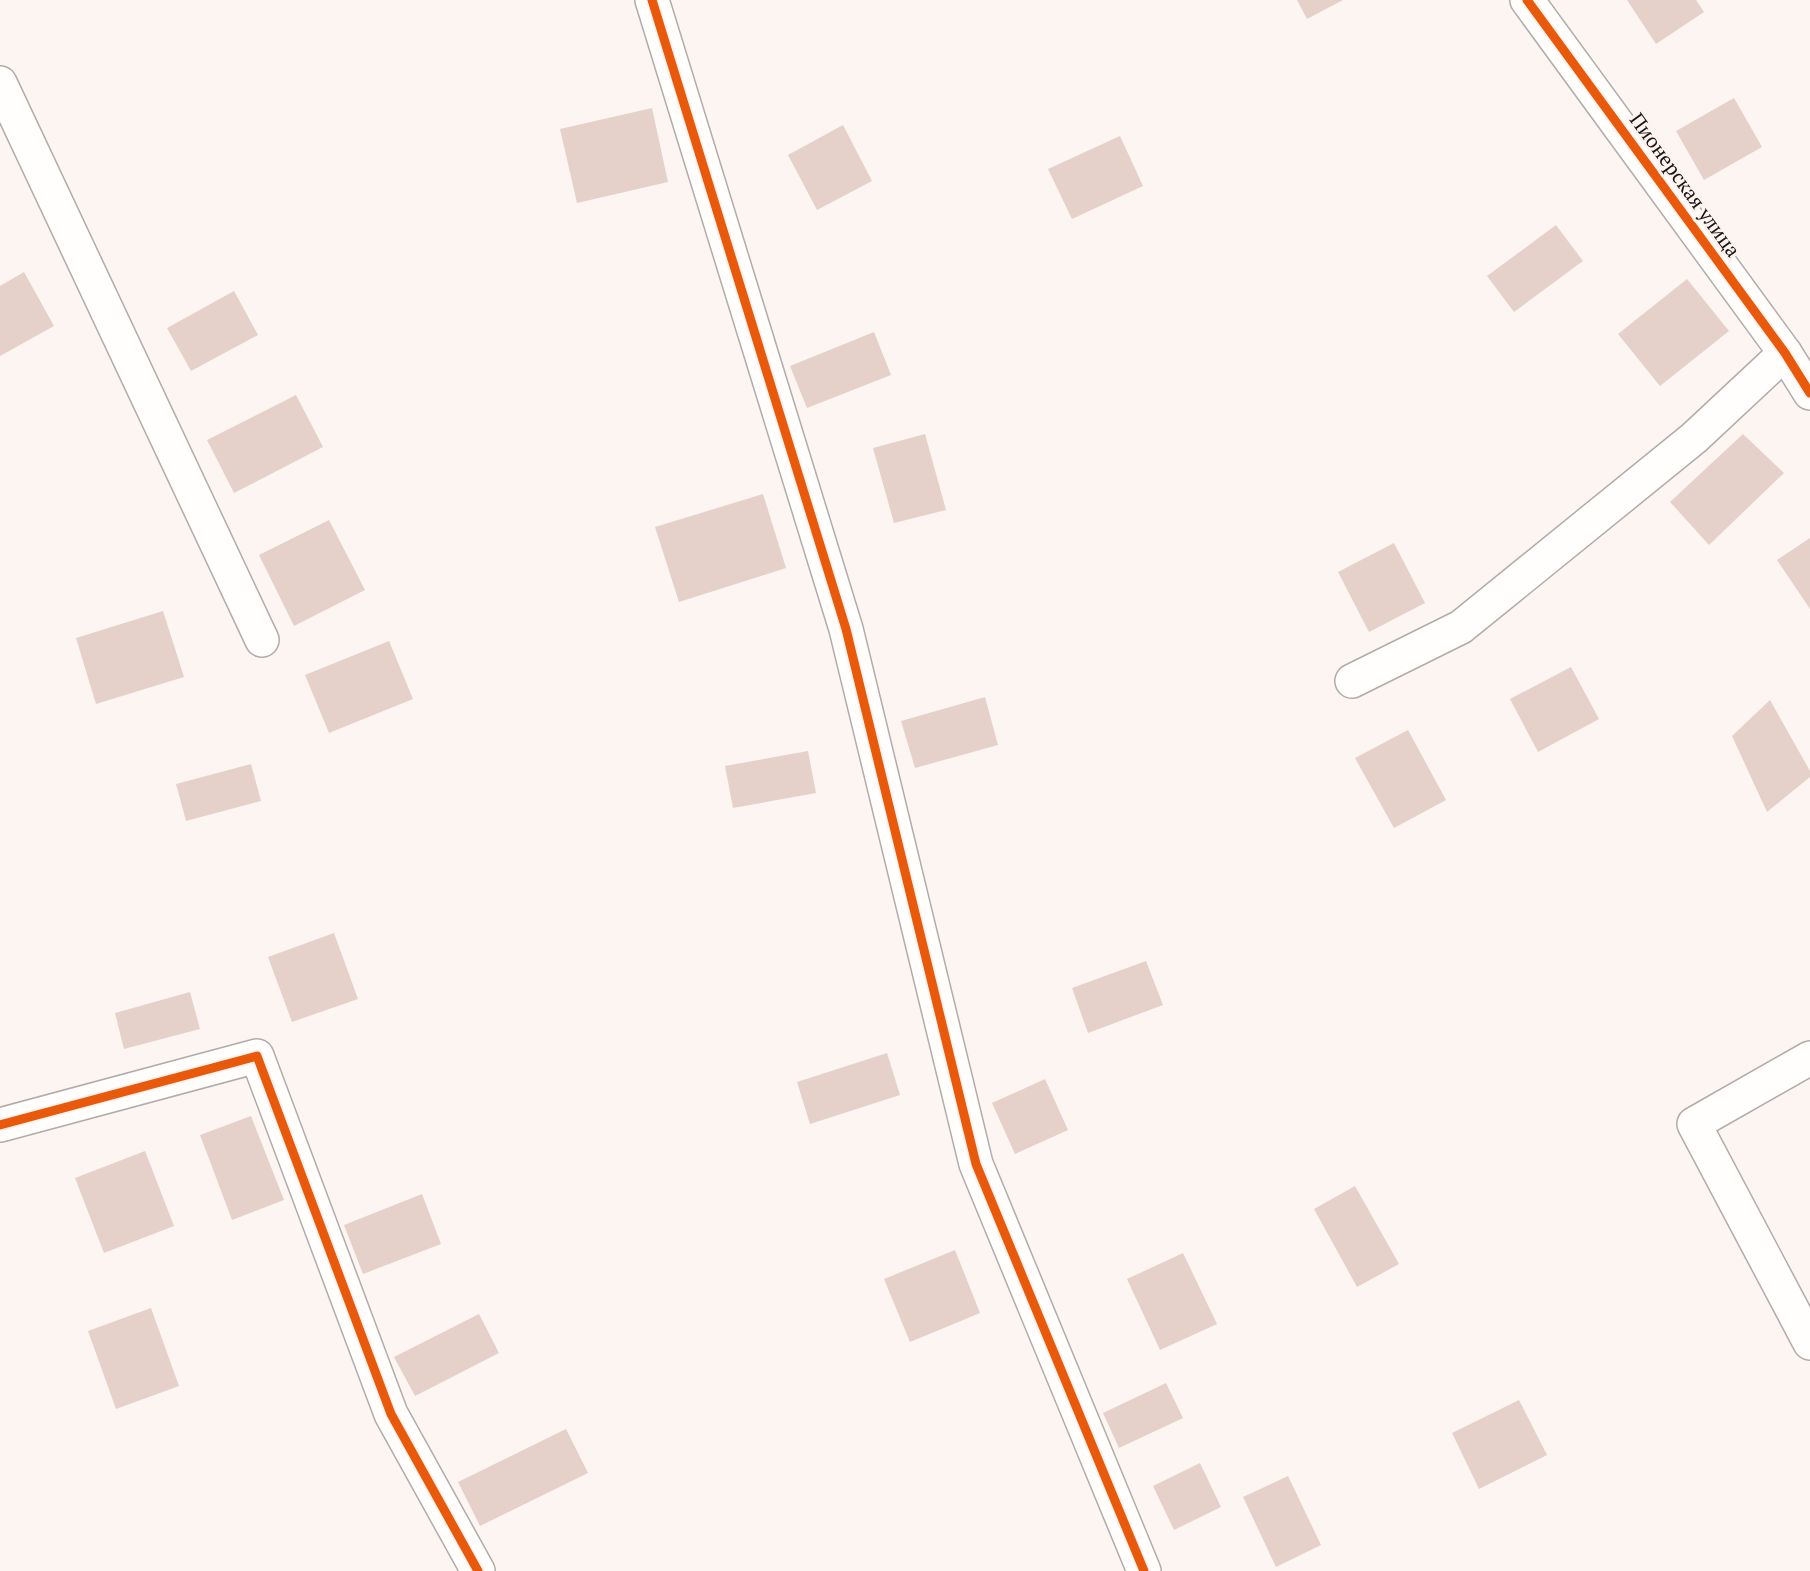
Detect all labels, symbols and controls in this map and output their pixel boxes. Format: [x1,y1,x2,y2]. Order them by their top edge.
street label: Пионерская улица [1624,107,1747,262]

